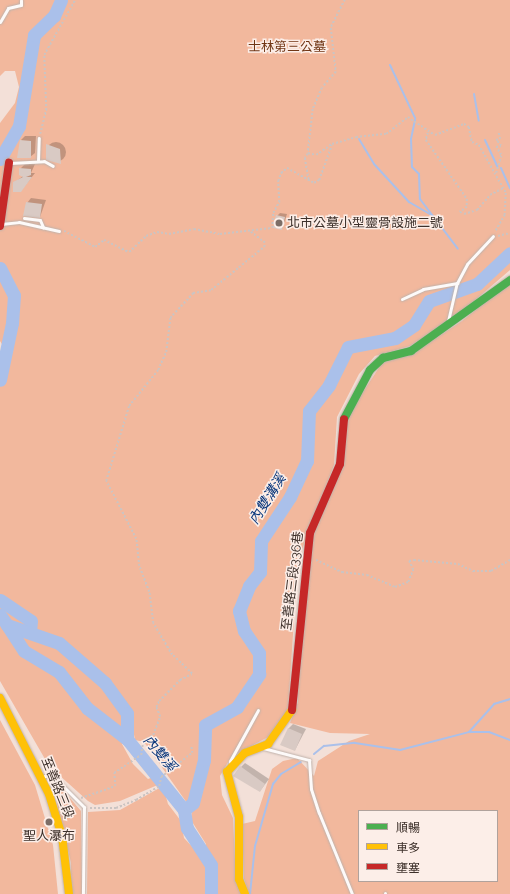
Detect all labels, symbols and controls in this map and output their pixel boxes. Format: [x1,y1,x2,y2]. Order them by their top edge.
park label: 士林第三公墓 [248,39,326,55]
place label: 北市公墓小型靈骨設施二號 [287,215,443,231]
marker: 北市公墓小型靈骨設施二號 [274,218,284,228]
water label: 內雙溝溪 [245,471,289,527]
street label: 至善路三段336巷 [279,531,307,631]
water label: 內雙溪 [140,732,180,774]
street label: 至善路三段 [38,755,76,821]
legend [358,810,498,882]
marker: 聖人瀑布 [44,817,54,827]
text: 順暢 [396,821,420,835]
place label: 聖人瀑布 [23,828,75,844]
text: 車多 [396,841,420,855]
text: 壅塞 [396,861,420,875]

